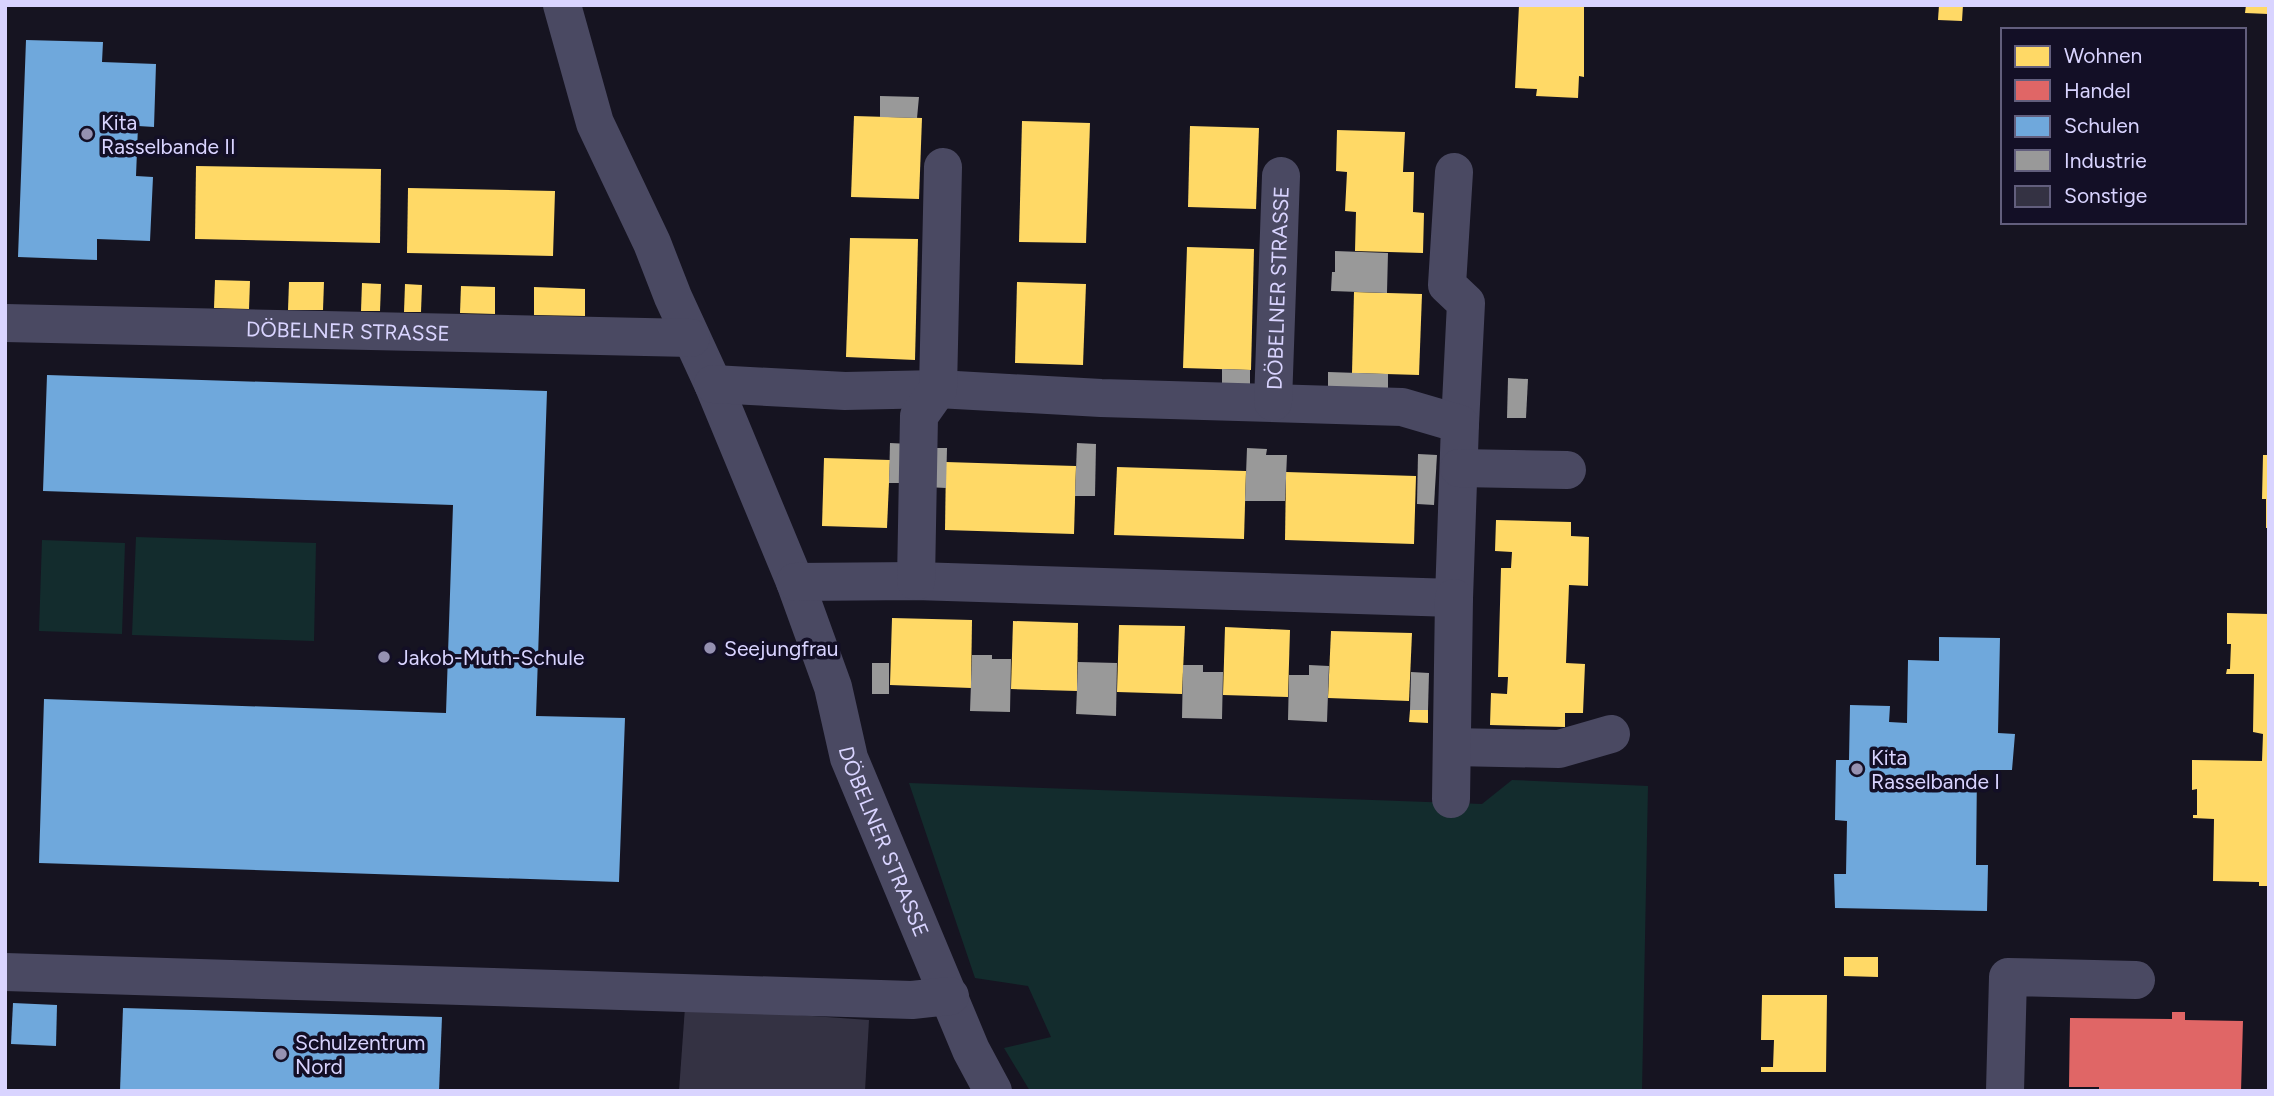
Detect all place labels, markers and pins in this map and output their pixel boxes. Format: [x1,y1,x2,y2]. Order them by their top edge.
place label: Kita Rasselbande II [101,110,236,159]
marker: Kita Rasselbande II [79,126,95,142]
place label: Seejungfrau [724,636,839,661]
marker: Seejungfrau [702,640,718,656]
place label: Jakob-Muth-Schule [398,645,584,670]
marker: Jakob-Muth-Schule [376,649,392,665]
place label: Kita Rasselbande I [1871,745,2000,794]
marker: Kita Rasselbande I [1849,761,1865,777]
place label: Schulzentrum Nord [295,1030,425,1079]
marker: Schulzentrum Nord [273,1046,289,1062]

